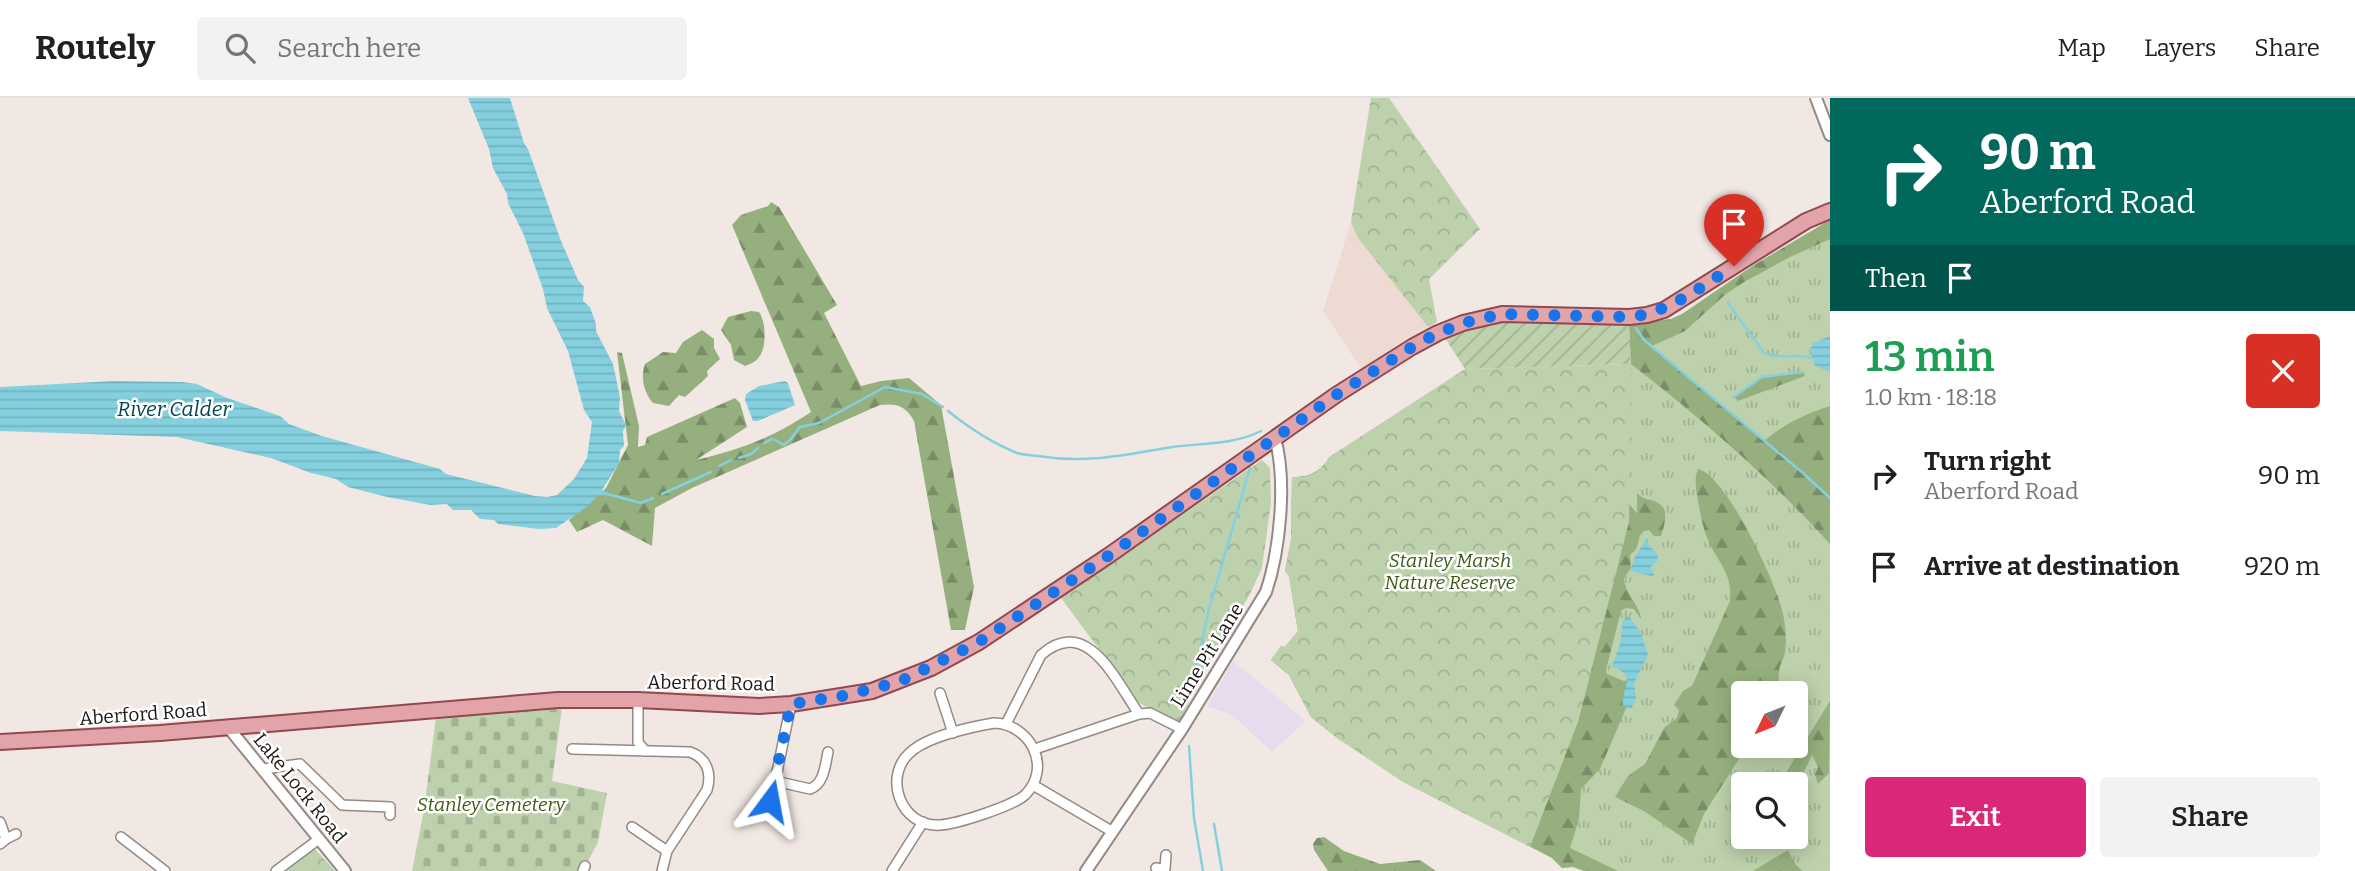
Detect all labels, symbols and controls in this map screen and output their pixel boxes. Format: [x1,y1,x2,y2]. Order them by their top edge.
search box [197,17,687,80]
text: Routely [35,28,155,68]
icon: search [221,29,259,67]
text: Search here [277,33,421,64]
text: Map [2058,34,2106,62]
text: Layers [2144,34,2216,62]
text: Share [2254,34,2320,62]
text: 90 m [1980,123,2096,182]
icon: right [1865,126,1956,217]
text: Aberford Road [1980,183,2195,221]
pin [1704,194,1764,266]
icon: arrive [1715,205,1753,243]
icon: arrive [1941,259,1979,297]
text: Then [1865,263,1927,294]
text: 13 min [1865,332,1995,382]
button: close [2246,334,2320,408]
text: 1.0 km · 18:18 [1865,383,1997,411]
water label: River Calder [117,396,232,422]
text: Turn right [1924,446,2051,477]
icon: right [1865,457,1903,495]
text: 90 m [2258,460,2320,491]
text: Aberford Road [1924,477,2079,505]
icon: arrive [1865,548,1903,586]
park label: Stanley Marsh Nature Reserve [1385,549,1516,594]
text: Arrive at destination [1924,551,2179,582]
text: 920 m [2244,551,2320,582]
street label: Lime Pit Lane [1166,599,1248,711]
street label: Aberford Road [647,670,775,696]
north arrow [1731,681,1808,758]
map controls [1731,681,1808,849]
street label: Aberford Road [78,698,208,730]
street label: Lake Lock Road [249,728,351,848]
position arrow [733,764,807,838]
button: search [1731,772,1808,849]
button: Exit [1865,777,2086,857]
button: Share [2100,777,2320,857]
park label: Stanley Cemetery [417,793,567,816]

